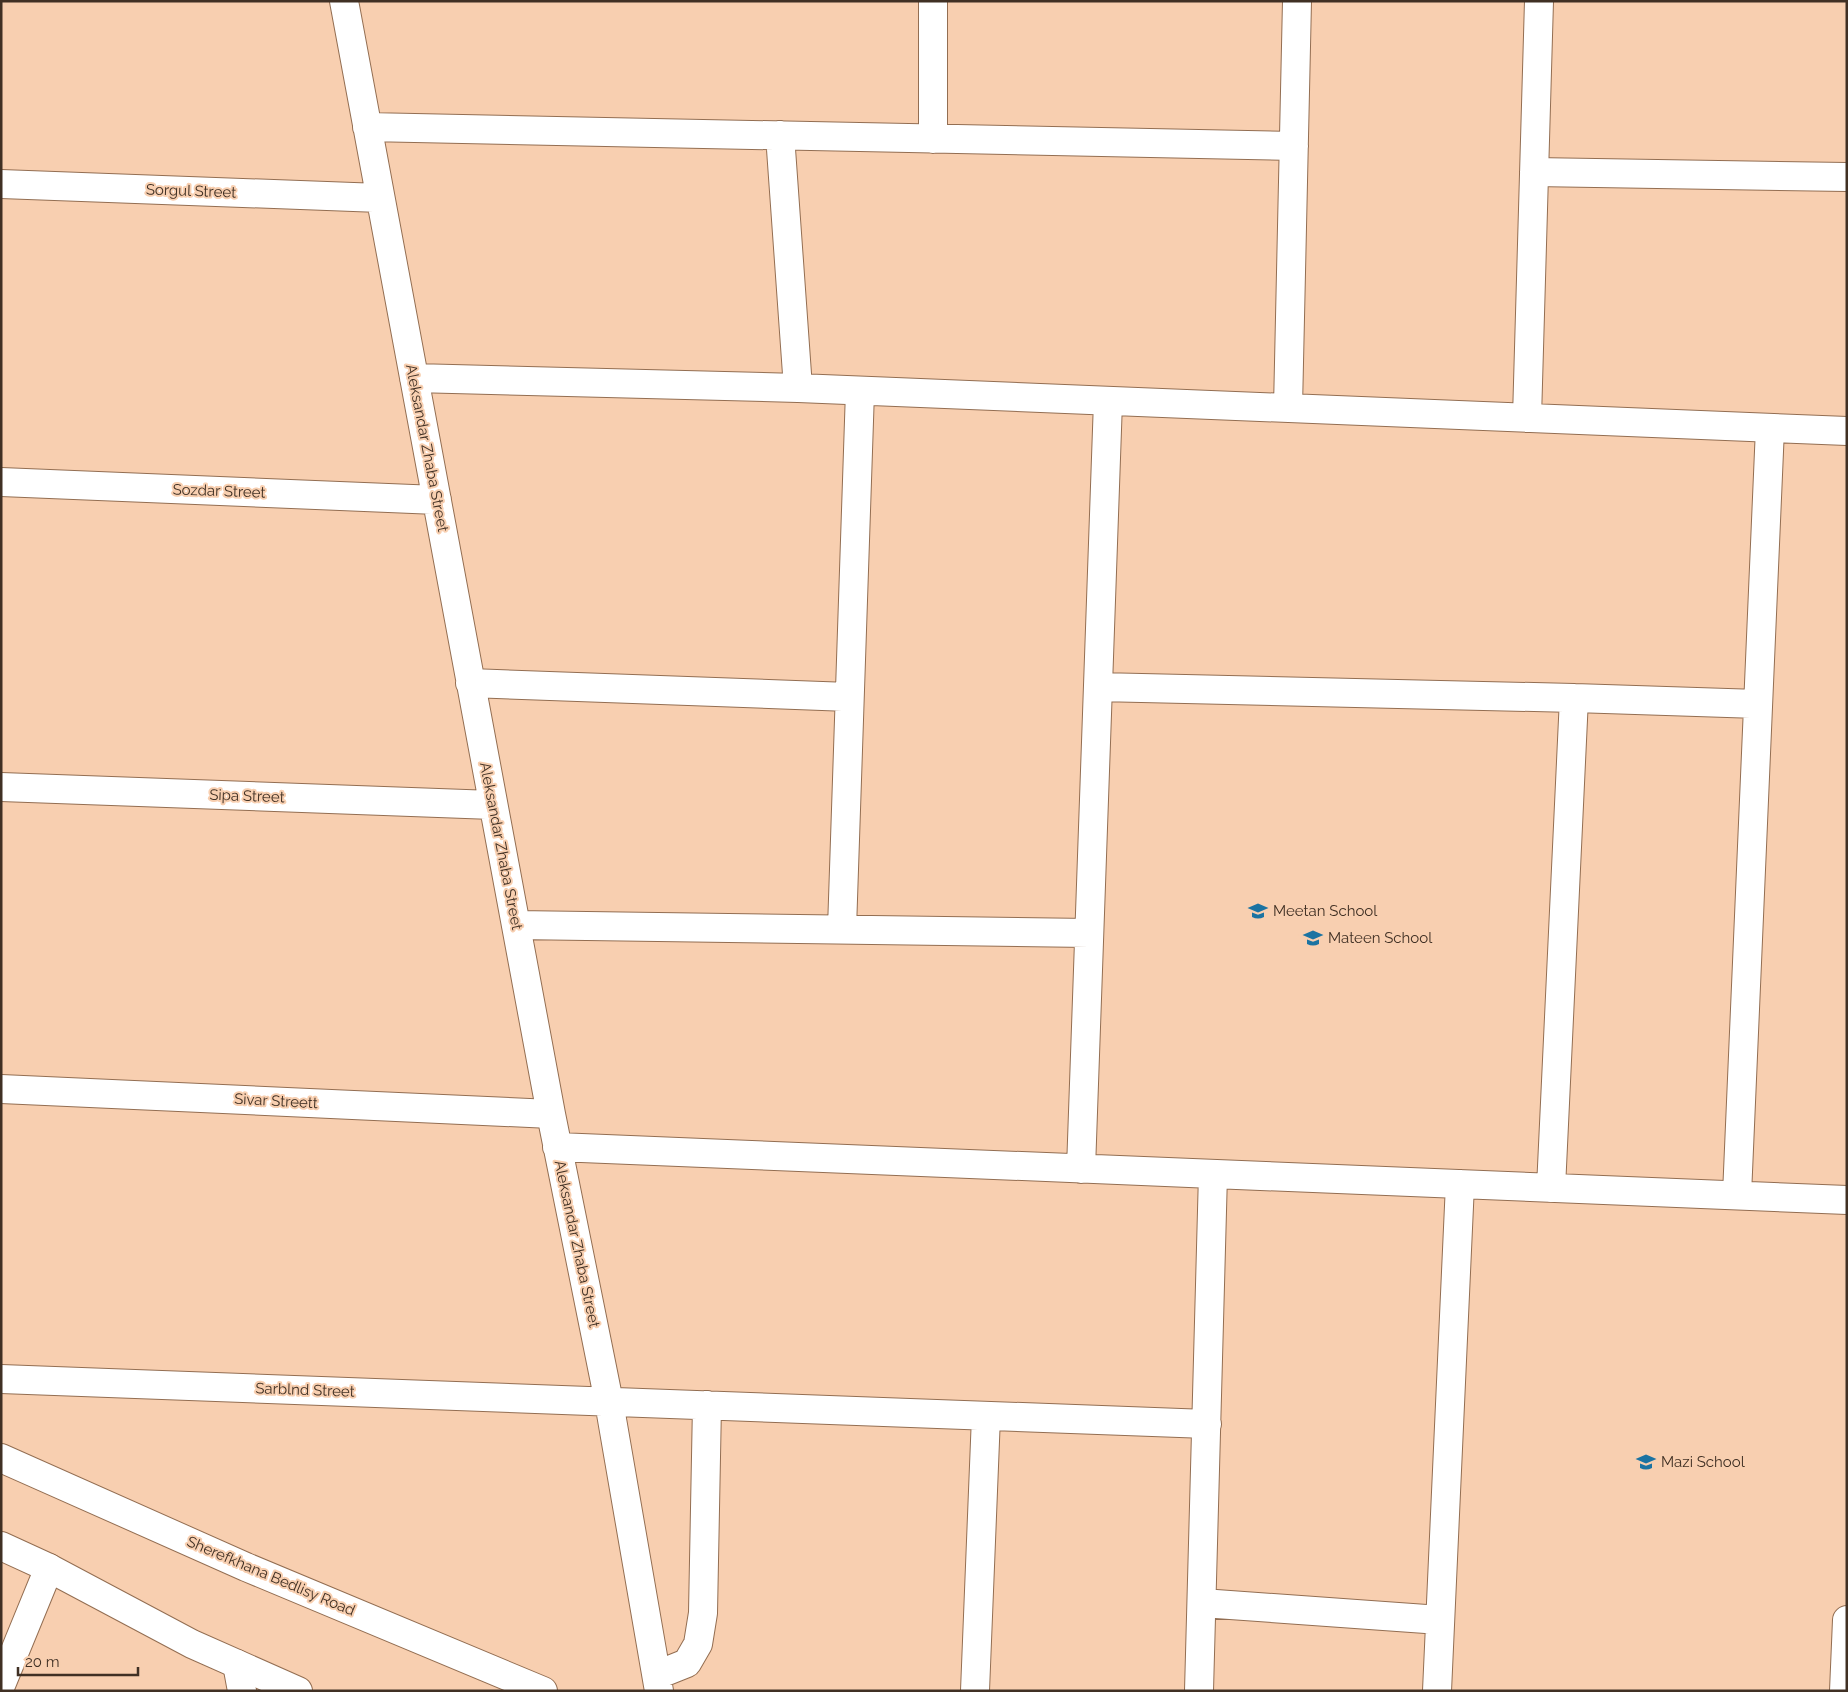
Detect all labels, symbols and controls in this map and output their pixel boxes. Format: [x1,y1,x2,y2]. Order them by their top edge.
street label: Sorgul Street [146,180,236,202]
street label: Aleksandar Zhaba Street [402,363,452,533]
street label: Sozdar Street [172,480,266,502]
street label: Aleksandar Zhaba Street [476,761,526,931]
street label: Sipa Street [209,786,285,806]
school or university icon: Meetan School [1247,900,1269,922]
place label: Meetan School [1273,902,1378,920]
school or university icon: Mateen School [1302,927,1324,949]
place label: Mateen School [1328,929,1433,947]
street label: Sivar Streett [234,1090,318,1112]
street label: Aleksandar Zhaba Street [550,1159,604,1329]
street label: Sarblnd Street [255,1379,355,1401]
school or university icon: Mazi School [1635,1451,1657,1473]
place label: Mazi School [1661,1453,1746,1471]
street label: Sherefkhana Bedlisy Road [184,1532,358,1620]
scale bar [18,1644,138,1676]
text: 20 m [25,1653,60,1671]

